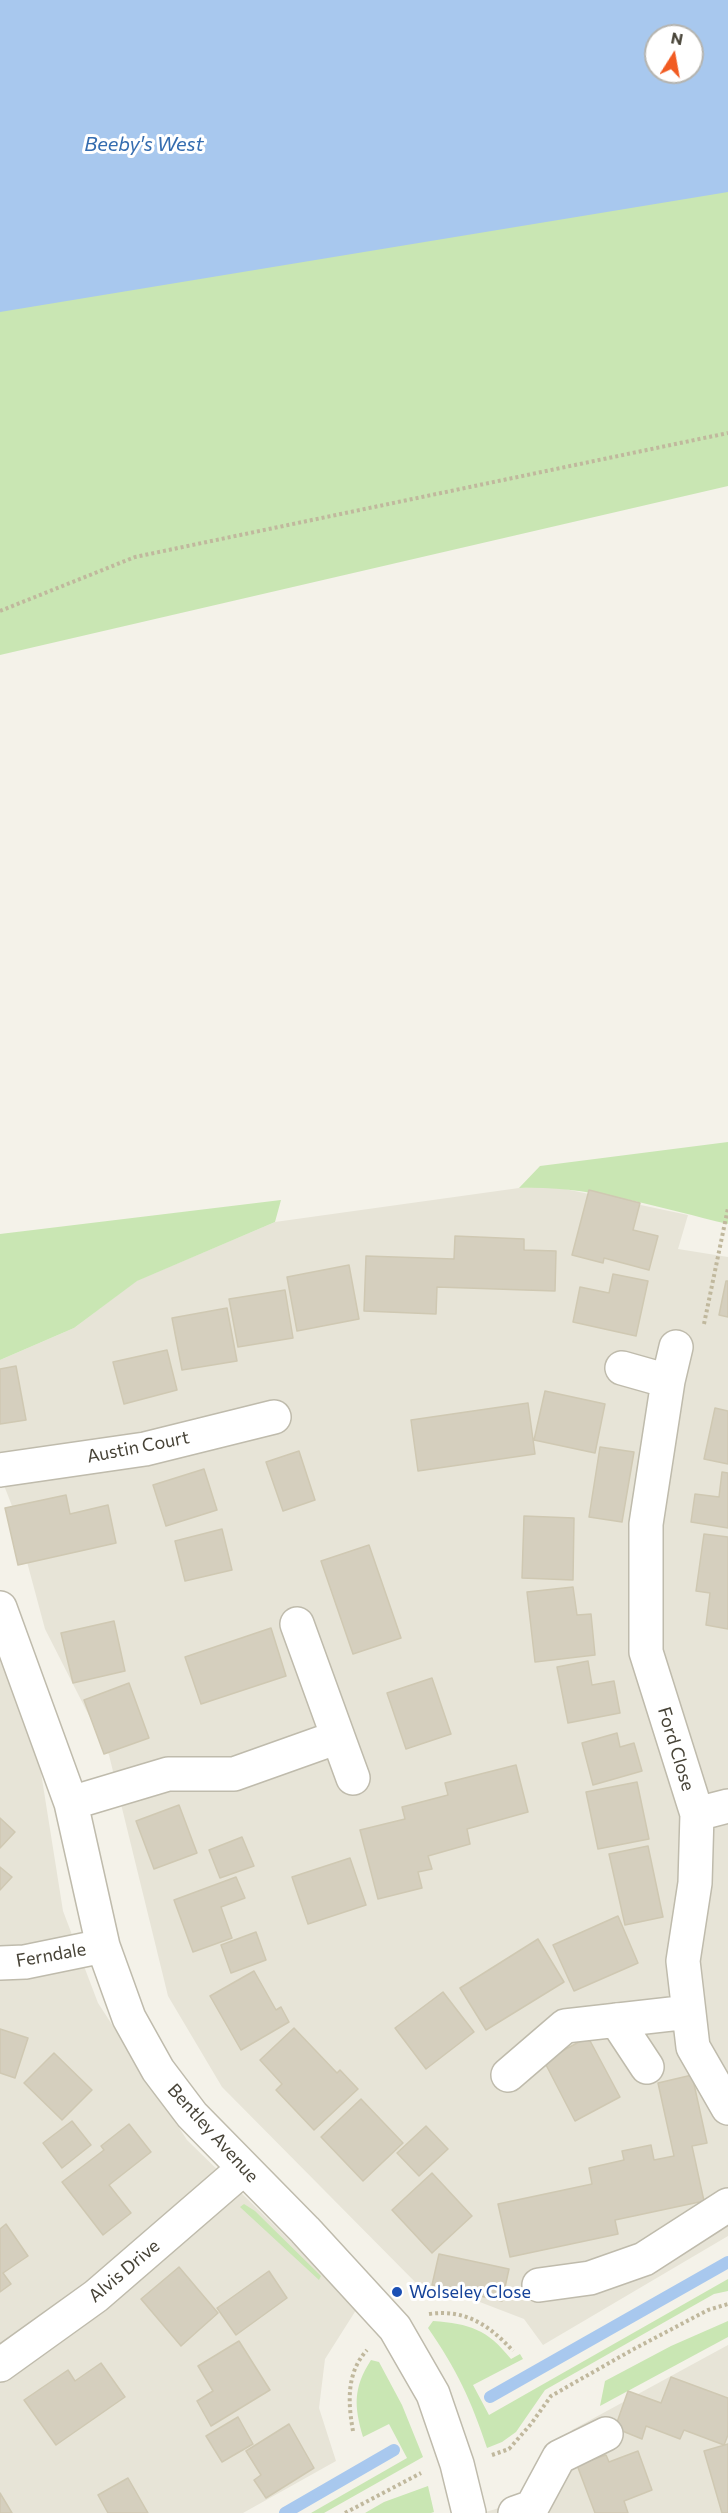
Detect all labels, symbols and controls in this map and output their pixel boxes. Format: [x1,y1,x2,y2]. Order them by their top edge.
north arrow [644,24,704,84]
text: N [669,27,685,48]
water label: Beeby's West [84,132,204,156]
street label: Austin Court [85,1426,191,1468]
street label: Ford Close [653,1704,699,1794]
street label: Ferndale [14,1938,88,1972]
street label: Bentley Avenue [163,2079,263,2187]
street label: Alvis Drive [84,2235,164,2307]
place label: Wolseley Close [409,2281,531,2303]
marker: Wolseley Close [390,2285,404,2299]

